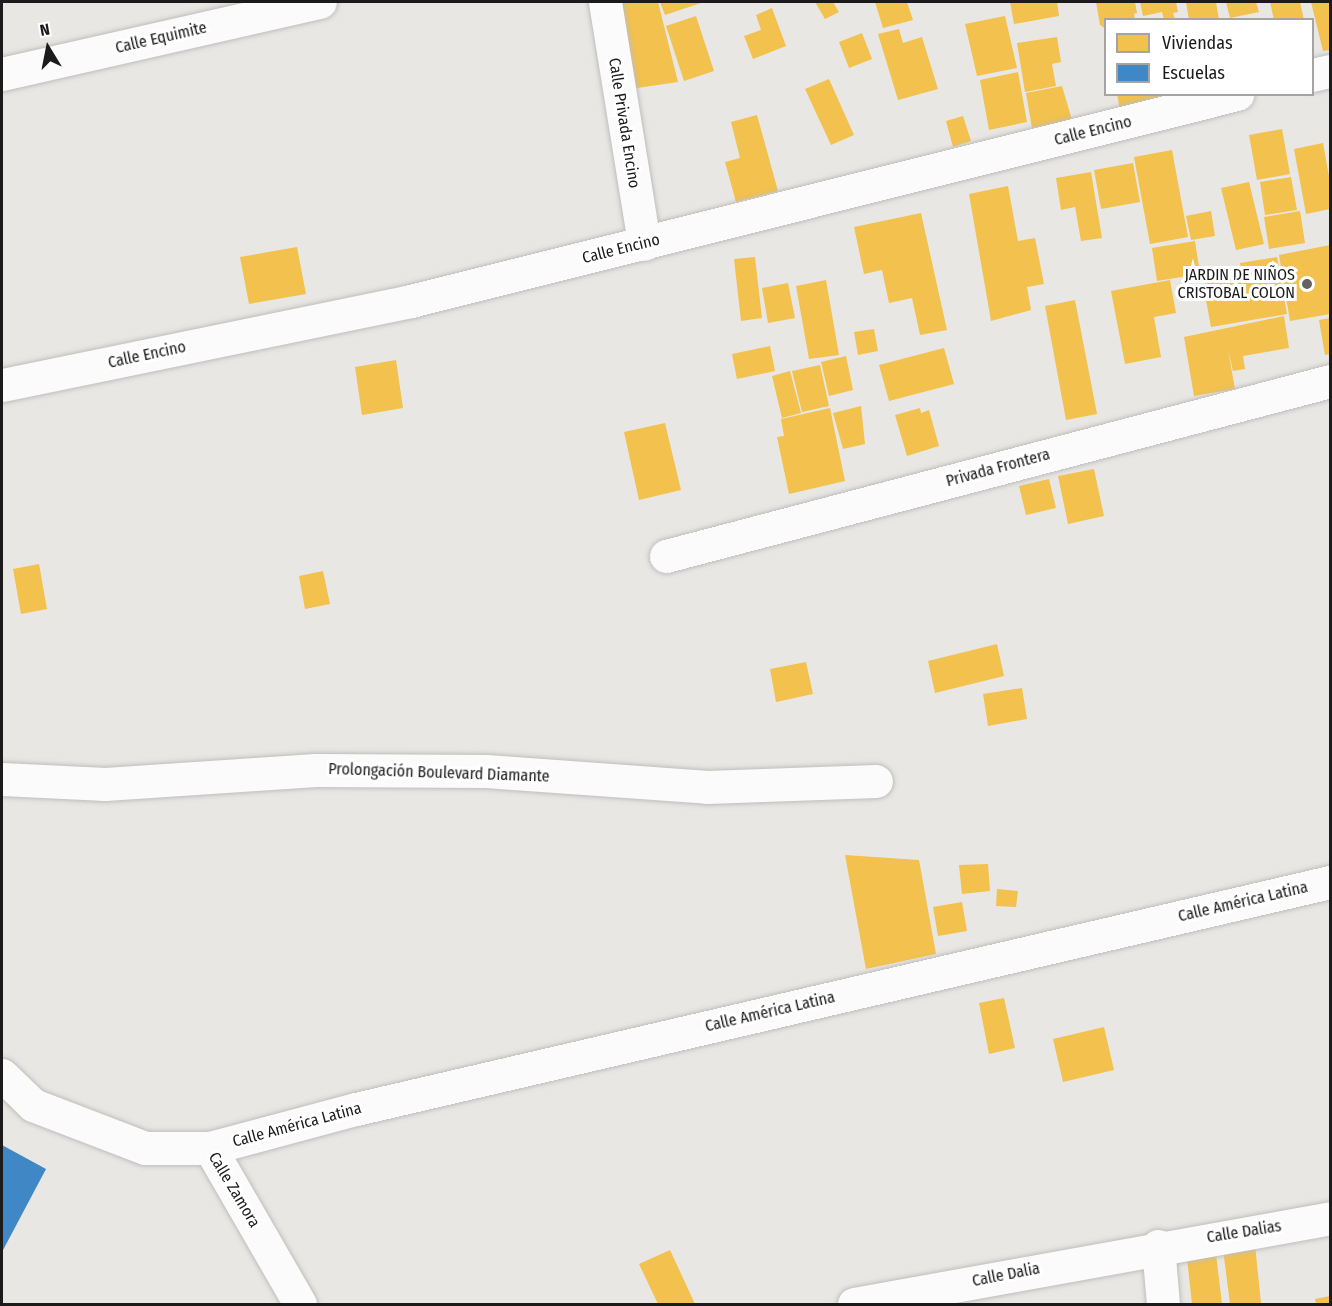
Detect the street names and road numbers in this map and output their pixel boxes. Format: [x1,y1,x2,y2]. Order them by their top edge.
street label: Calle Equimite [113,18,209,58]
street label: Calle Privada Encino [604,56,644,190]
street label: Calle Encino [1052,112,1134,150]
street label: Calle Encino [580,230,662,268]
street label: Calle Encino [106,337,188,373]
street label: Privada Frontera [944,445,1052,491]
street label: Prolongación Boulevard Diamante [328,760,550,786]
street label: Calle América Latina [1176,878,1310,926]
street label: Calle América Latina [703,988,837,1036]
street label: Calle América Latina [230,1099,364,1151]
street label: Calle Zamora [204,1149,264,1231]
street label: Calle Dalias [1205,1217,1283,1247]
street label: Calle Dalia [971,1259,1041,1291]

